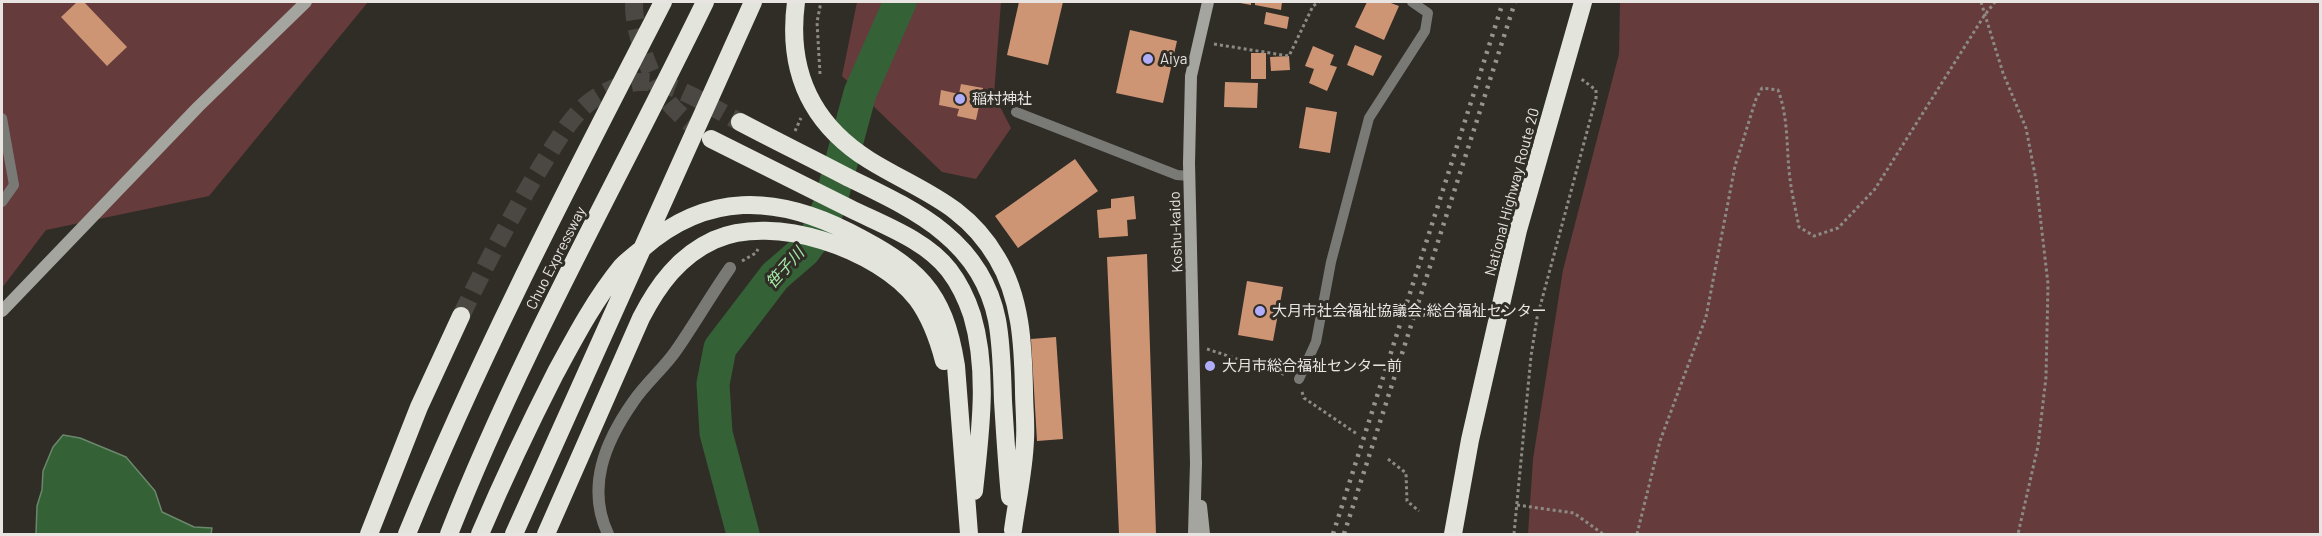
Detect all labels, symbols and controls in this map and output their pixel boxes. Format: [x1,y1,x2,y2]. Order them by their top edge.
place label: Aiya [1160,50,1187,68]
marker: Aiya [1141,52,1155,66]
place label: 稲村神社 [972,90,1032,108]
marker: 稲村神社 [953,92,967,106]
street label: National Highway Route 20 [1481,106,1543,278]
street label: Koshu-kaido [1166,191,1186,273]
street label: Chuo Expressway [522,204,590,312]
water label: 笹子川 [762,244,808,292]
place label: 大月市社会福祉協議会;総合福祉センター [1272,302,1547,320]
marker: 大月市社会福祉協議会;総合福祉センター [1253,304,1267,318]
place label: 大月市総合福祉センター前 [1222,357,1402,375]
marker: 大月市総合福祉センター前 [1203,359,1217,373]

